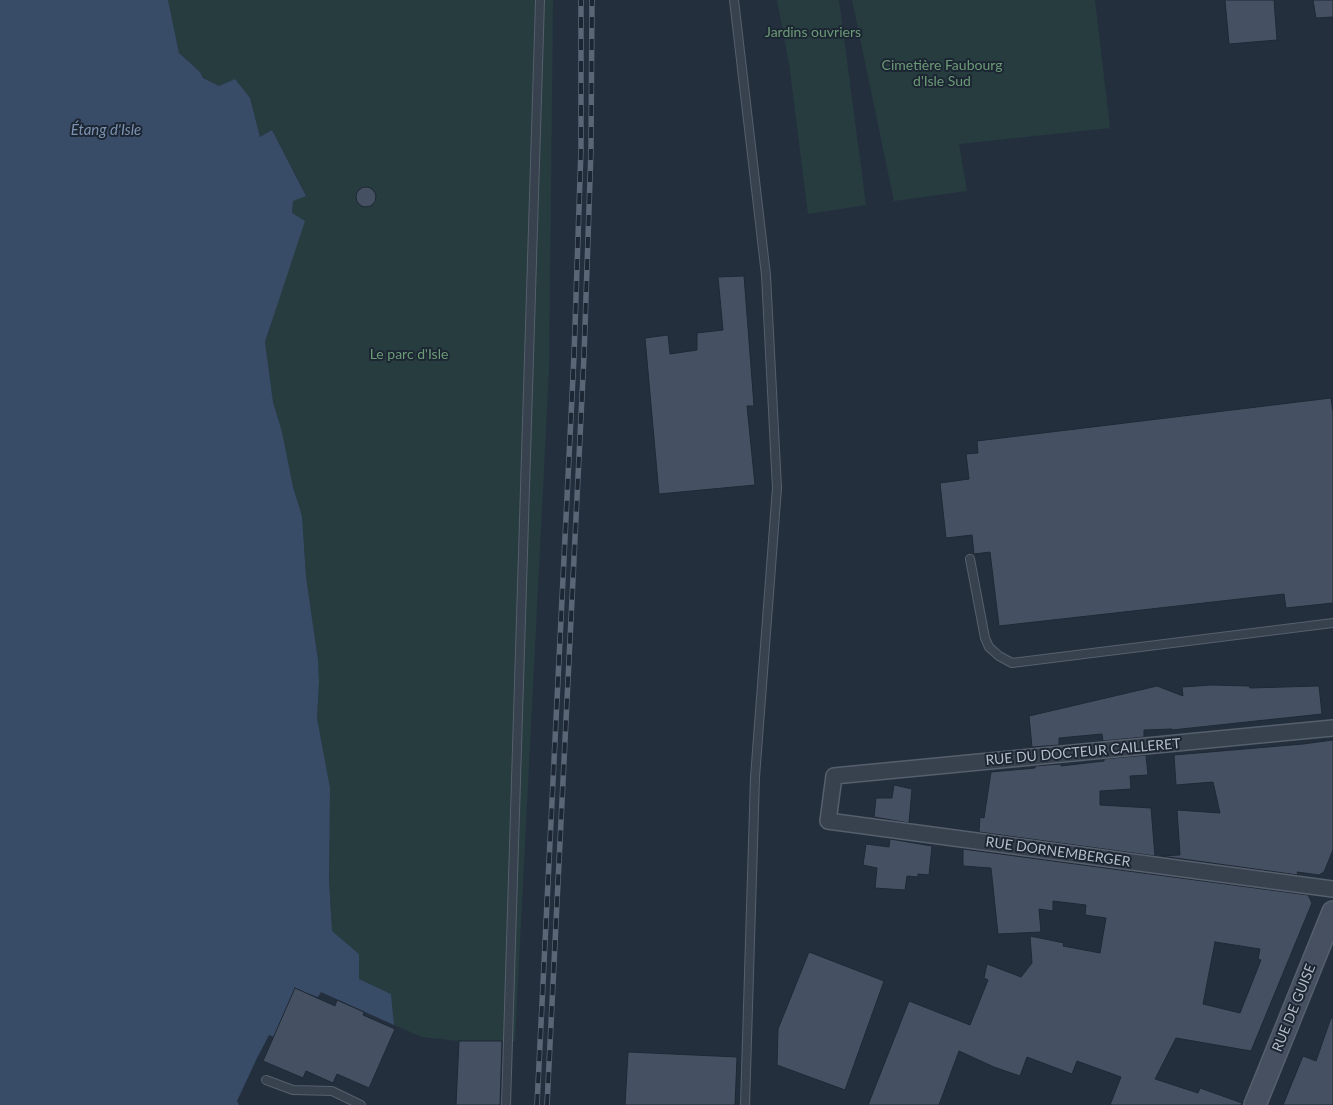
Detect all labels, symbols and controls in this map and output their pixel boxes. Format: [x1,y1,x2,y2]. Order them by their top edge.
park label: Jardins ouvriers [765,24,861,40]
park label: Cimetière Faubourg d'Isle Sud [882,57,1002,90]
water label: Étang d'Isle [71,121,141,139]
park label: Le parc d'Isle [370,346,448,362]
street label: RUE DU DOCTEUR CAILLERET [985,735,1181,769]
street label: RUE DORNEMBERGER [985,834,1131,870]
street label: RUE DE GUISE [1269,962,1319,1054]

